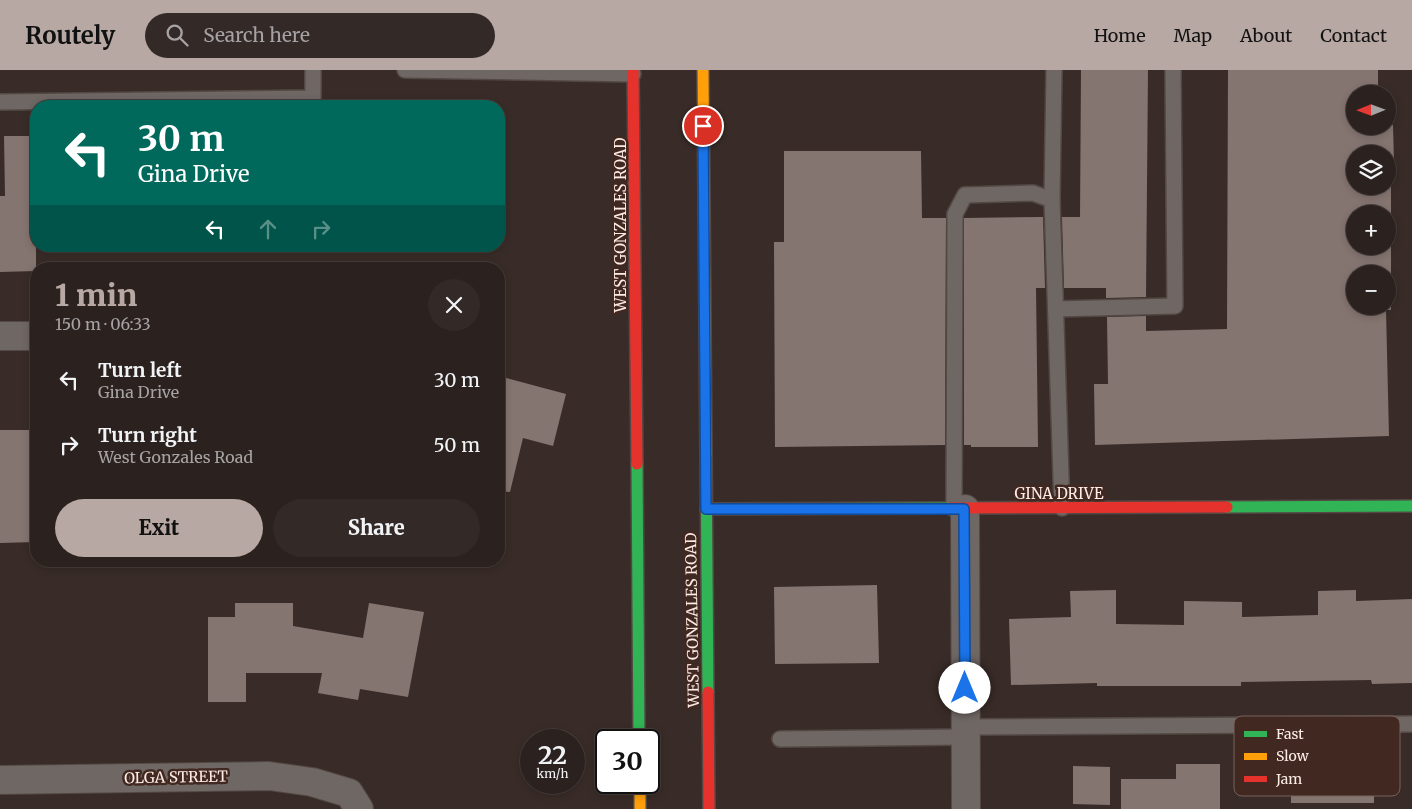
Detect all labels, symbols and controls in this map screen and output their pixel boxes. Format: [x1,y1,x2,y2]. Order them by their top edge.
search box [145,13,495,58]
text: Routely [25,20,115,51]
icon: search [163,21,191,49]
text: Search here [203,23,310,47]
text: Home [1094,24,1146,47]
text: Map [1174,24,1212,47]
text: About [1240,24,1292,47]
text: Contact [1320,24,1387,47]
north arrow [1346,85,1396,135]
map controls [1346,85,1396,315]
pin [682,105,724,147]
icon: arrive [689,112,717,140]
text: 30 m [138,117,224,161]
icon: left [55,120,120,185]
street label: WEST GONZALES ROAD [611,137,630,314]
button: layers [1346,145,1396,195]
text: Gina Drive [138,160,250,188]
button: + [1346,205,1396,255]
icon: left [201,215,229,243]
icon: ahead [254,215,282,243]
icon: right [307,215,335,243]
button: − [1346,265,1396,315]
text: 1 min [55,276,137,314]
button: close [428,279,480,331]
text: 150 m · 06:33 [55,314,151,334]
text: Turn left [98,358,182,382]
icon: left [55,366,83,394]
text: 30 m [434,368,480,392]
text: Gina Drive [98,382,179,402]
text: Turn right [98,423,197,447]
icon: right [55,431,83,459]
text: 50 m [434,433,480,457]
text: West Gonzales Road [98,447,253,467]
street label: GINA DRIVE [1015,484,1104,503]
button: Exit [55,499,263,557]
button: Share [273,499,480,557]
street label: WEST GONZALES ROAD [681,532,703,709]
position arrow [938,661,990,713]
legend [1234,716,1400,796]
text: Fast [1276,725,1304,743]
speed limit sign: 30 [595,729,660,794]
text: 22 [538,739,567,771]
text: Slow [1276,747,1309,765]
text: km/h [537,766,568,781]
street label: OLGA STREET [124,767,229,787]
text: Jam [1275,770,1302,788]

